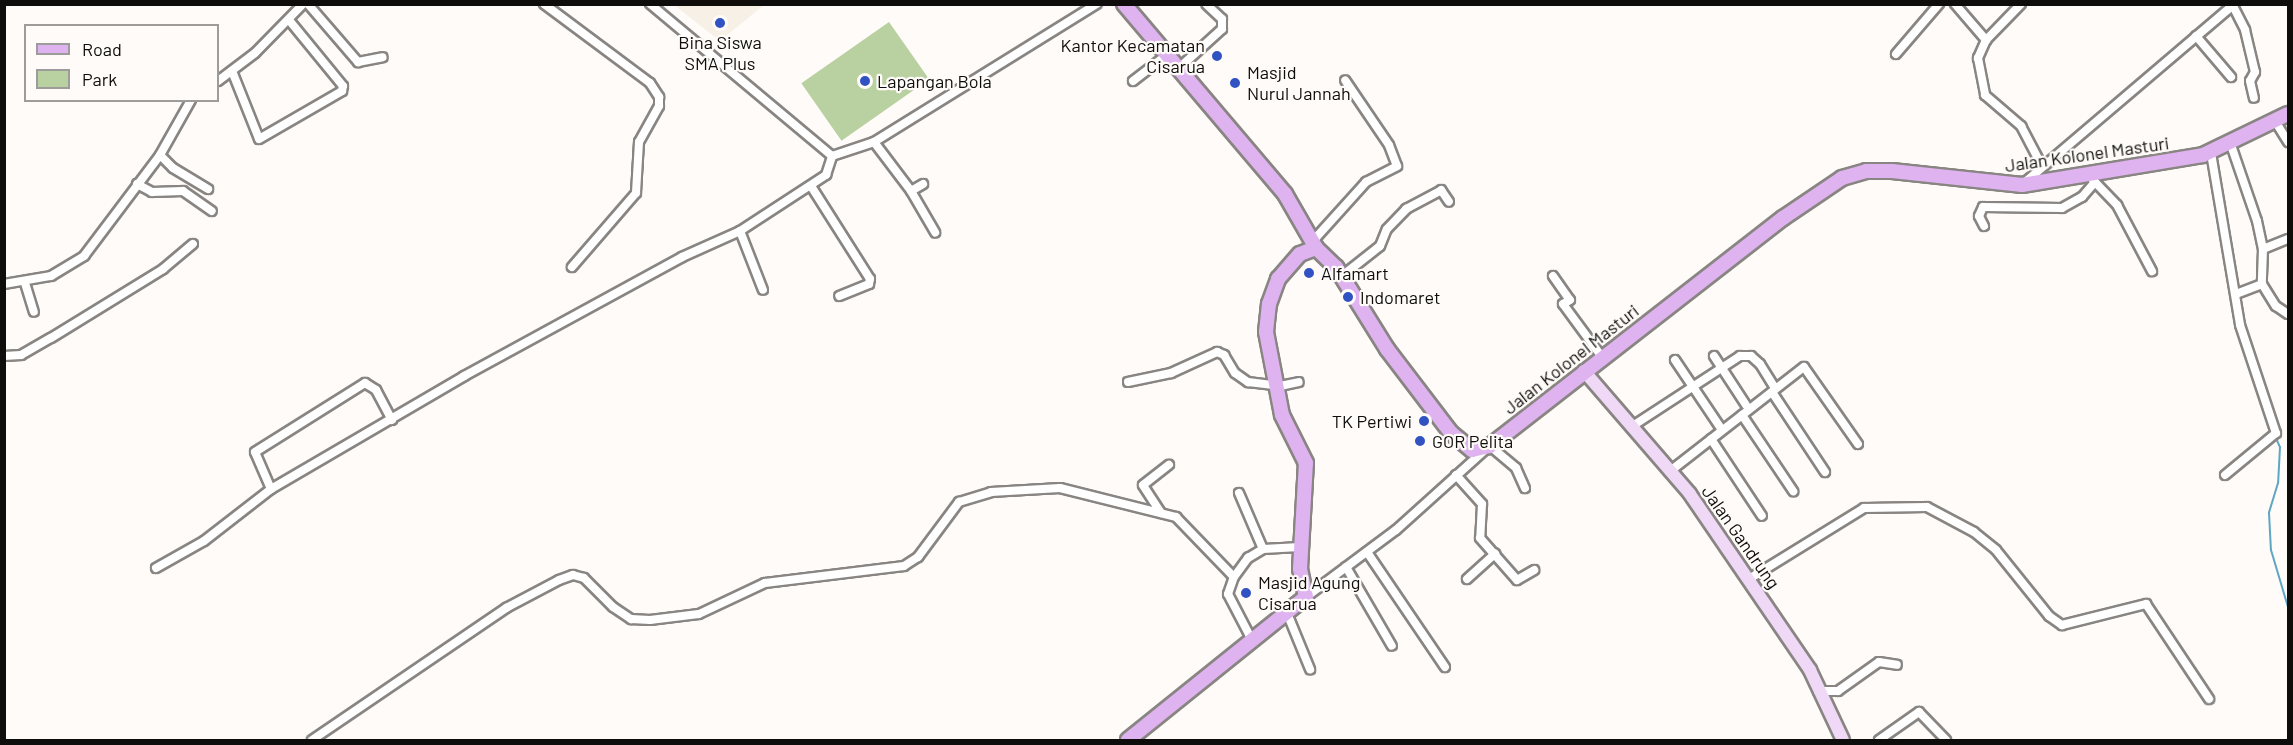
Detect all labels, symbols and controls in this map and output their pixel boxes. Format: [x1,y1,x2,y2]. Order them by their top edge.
marker: Bina Siswa SMA Plus [713,16,727,30]
legend [24,24,219,102]
place label: Bina Siswa SMA Plus [678,32,762,74]
place label: Kantor Kecamatan Cisarua [1061,35,1205,78]
text: Road [82,38,122,60]
marker: Kantor Kecamatan Cisarua [1210,49,1224,63]
place label: Masjid Nurul Jannah [1247,62,1351,104]
text: Park [82,68,117,90]
place label: Lapangan Bola [877,70,992,92]
marker: Lapangan Bola [858,74,872,88]
marker: Masjid Nurul Jannah [1228,76,1242,90]
street label: Jalan Kolonel Masturi [2003,132,2171,176]
place label: Alfamart [1321,262,1389,284]
marker: Alfamart [1302,266,1316,280]
place label: Indomaret [1360,286,1440,308]
marker: Indomaret [1341,290,1355,304]
street label: Jalan Kolonel Masturi [1499,299,1643,419]
place label: TK Pertiwi [1332,410,1412,432]
marker: TK Pertiwi [1417,414,1431,428]
place label: GOR Pelita [1432,430,1513,452]
marker: GOR Pelita [1413,434,1427,448]
street label: Jalan Gandrung [1697,481,1785,593]
place label: Masjid Agung Cisarua [1258,572,1360,614]
marker: Masjid Agung Cisarua [1239,586,1253,600]

